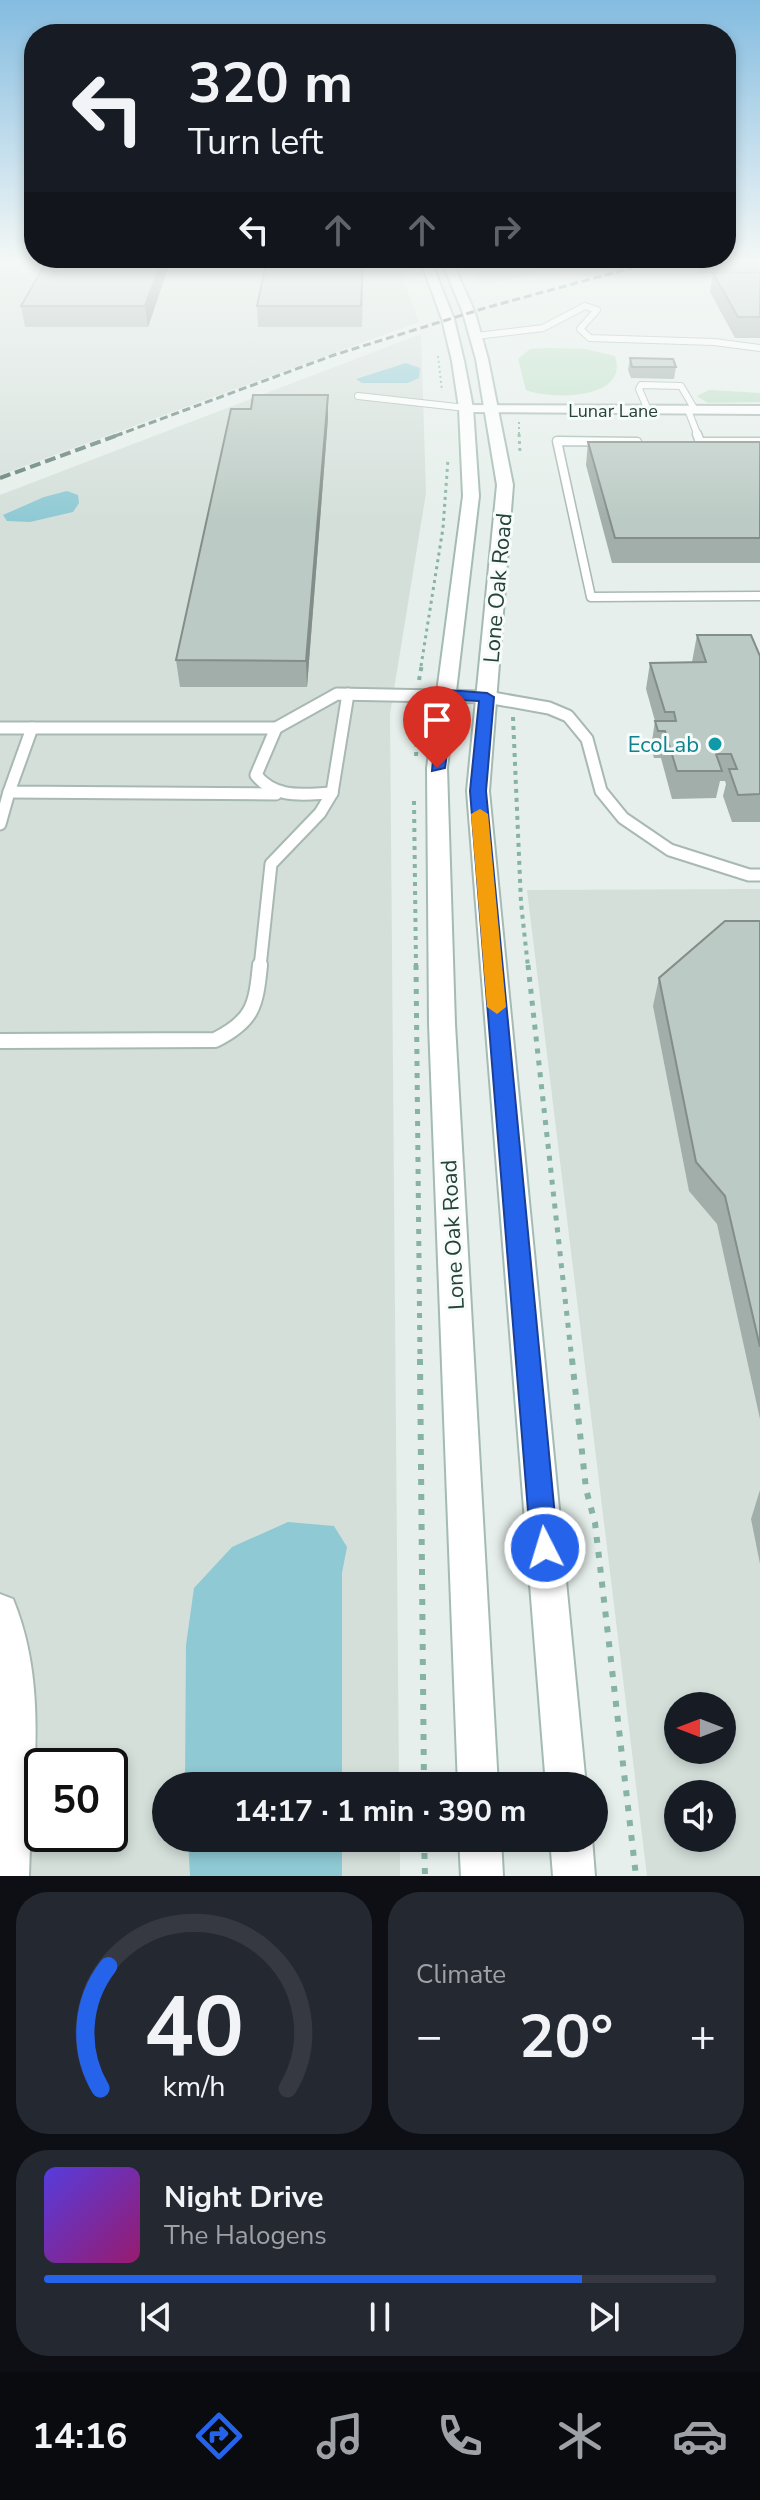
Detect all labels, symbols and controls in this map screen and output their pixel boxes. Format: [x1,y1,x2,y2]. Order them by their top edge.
text: 320 m [188,45,353,122]
icon: left [56,56,160,160]
text: Turn left [188,118,323,167]
icon: left [232,208,276,252]
icon: ahead [316,208,360,252]
icon: ahead [400,208,444,252]
icon: right [484,208,528,252]
street label: Lunar Lane [568,399,658,423]
street label: Lone Oak Road [477,512,519,664]
pin [403,686,471,768]
icon: arrive [415,698,459,742]
place label: EcoLab [628,730,699,760]
marker: EcoLab [706,735,724,753]
street label: Lone Oak Road [434,1159,472,1311]
position arrow [503,1506,587,1590]
north arrow [664,1692,736,1764]
map controls [664,1692,736,1852]
speed limit sign: 50 [24,1748,128,1852]
button: sound [664,1780,736,1852]
text: 14:17 · 1 min · 390 m [234,1791,526,1832]
text: Climate [416,1957,506,1992]
text: 40 [144,1971,244,2084]
text: 20° [519,1996,613,2078]
text: − [416,2007,442,2067]
text: + [690,2007,716,2067]
text: km/h [163,2067,225,2106]
text: Night Drive [164,2177,323,2218]
text: The Halogens [164,2218,327,2253]
icon: previous [134,2295,178,2339]
icon: pause [358,2295,402,2339]
icon: next [582,2295,626,2339]
icon: directions [191,2408,247,2464]
icon: music [312,2408,368,2464]
icon: phone [432,2408,488,2464]
icon: climate [552,2408,608,2464]
icon: car [672,2408,728,2464]
text: 14:16 [32,2412,127,2461]

